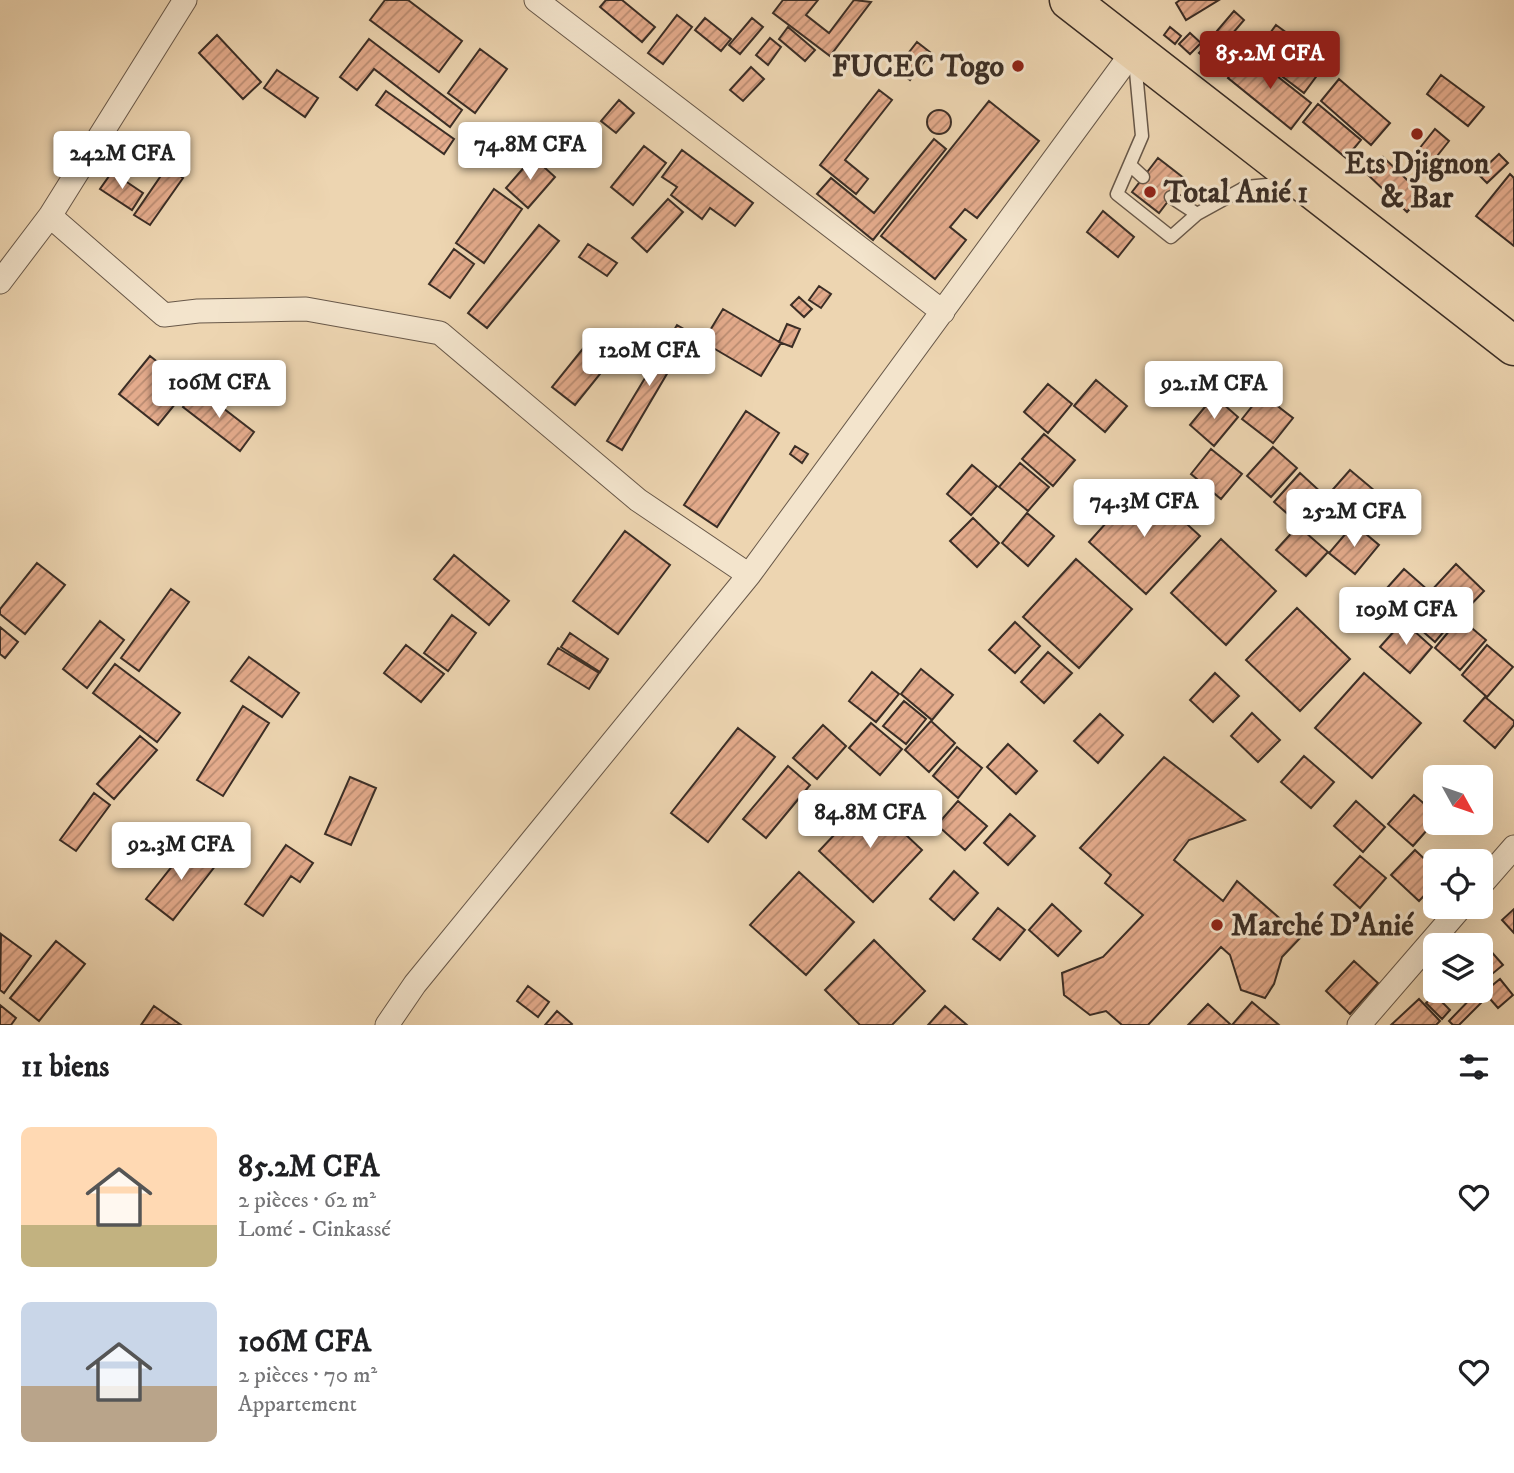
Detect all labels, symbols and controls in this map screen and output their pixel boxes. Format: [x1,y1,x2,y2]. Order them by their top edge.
pin: 85.2M CFA [1190,32,1350,91]
text: 85.2M CFA [1216,39,1324,68]
place label: FUCEC Togo [832,49,1004,86]
marker: FUCEC Togo [1010,58,1026,74]
pin: 74.8M CFA [450,122,610,182]
marker: Ets Djignon & Bar [1409,126,1425,142]
text: 74.8M CFA [474,130,586,159]
pin: 242M CFA [50,132,194,191]
text: 242M CFA [69,139,175,168]
place label: Ets Djignon & Bar [1345,146,1490,217]
place label: Total Anié 1 [1163,175,1308,212]
marker: Total Anié 1 [1142,184,1158,200]
pin: 120M CFA [577,328,721,388]
text: 120M CFA [598,336,700,365]
pin: 106M CFA [147,360,291,420]
pin: 92.1M CFA [1134,362,1294,421]
text: 106M CFA [168,368,270,397]
text: 92.1M CFA [1161,369,1267,398]
pin: 74.3M CFA [1064,480,1224,539]
text: 74.3M CFA [1090,487,1198,516]
pin: 252M CFA [1282,490,1426,549]
text: 252M CFA [1302,497,1406,526]
pin: 109M CFA [1334,588,1478,647]
text: 109M CFA [1355,595,1457,624]
north arrow [1423,765,1493,835]
map controls [1423,765,1493,1003]
pin: 84.8M CFA [790,790,950,850]
text: 84.8M CFA [814,798,926,827]
pin: 92.3M CFA [101,822,261,882]
text: 92.3M CFA [128,830,234,859]
button: locate [1423,849,1493,919]
place label: Marché D'Anié [1231,908,1414,945]
marker: Marché D'Anié [1209,917,1225,933]
button: layers [1423,933,1493,1003]
icon: filters [1455,1048,1493,1086]
text: 11 biens [21,1049,109,1086]
text: 85.2M CFA [238,1149,379,1186]
icon: home [77,1155,161,1239]
icon: heart [1455,1178,1493,1216]
text: 2 pièces · 62 m² [238,1186,376,1215]
text: Lomé - Cinkassé [238,1215,391,1244]
text: 106M CFA [238,1324,371,1361]
icon: home [77,1330,161,1414]
icon: heart [1455,1353,1493,1391]
text: 2 pièces · 70 m² [238,1361,377,1390]
text: Appartement [238,1390,357,1419]

